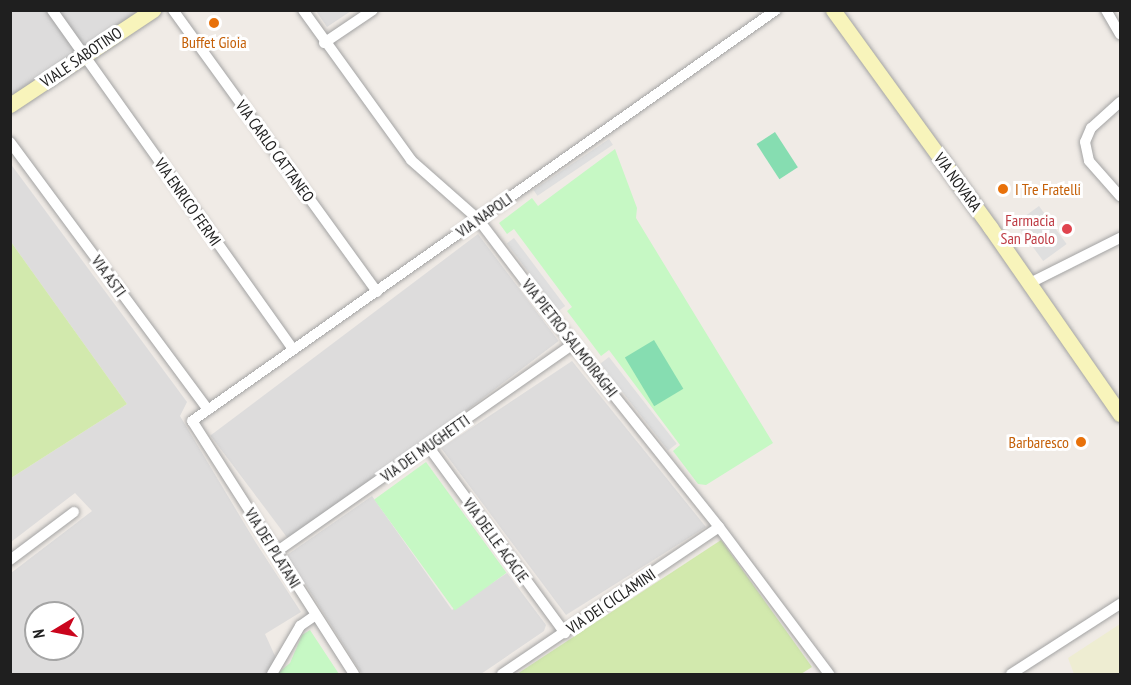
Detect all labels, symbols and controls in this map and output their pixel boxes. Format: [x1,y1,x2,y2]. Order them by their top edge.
marker: Buffet Gioia [207,16,221,30]
street label: VIALE SABOTINO [37,23,125,91]
place label: Buffet Gioia [181,32,247,52]
street label: VIA CARLO CATTANEO [232,96,318,206]
street label: VIA NOVARA [930,149,986,215]
street label: VIA ENRICO FERMI [151,154,225,250]
place label: I Tre Fratelli [1015,179,1081,199]
marker: I Tre Fratelli [996,182,1010,196]
street label: VIA NAPOLI [452,189,516,241]
place label: Farmacia San Paolo [1001,210,1055,248]
marker: Farmacia San Paolo [1060,222,1074,236]
street label: VIA ASTI [87,251,131,301]
street label: VIA PIETRO SALMOIRAGHI [518,275,622,401]
street label: VIA DEI MUGHETTI [377,410,473,486]
place label: Barbaresco [1009,432,1069,452]
marker: Barbaresco [1074,435,1088,449]
street label: VIA DELLE ACACIE [459,494,533,586]
street label: VIA DEI PLATANI [241,504,305,592]
street label: VIA DEI CICLAMINI [563,564,659,638]
north arrow [24,601,84,661]
text: N [28,628,49,640]

